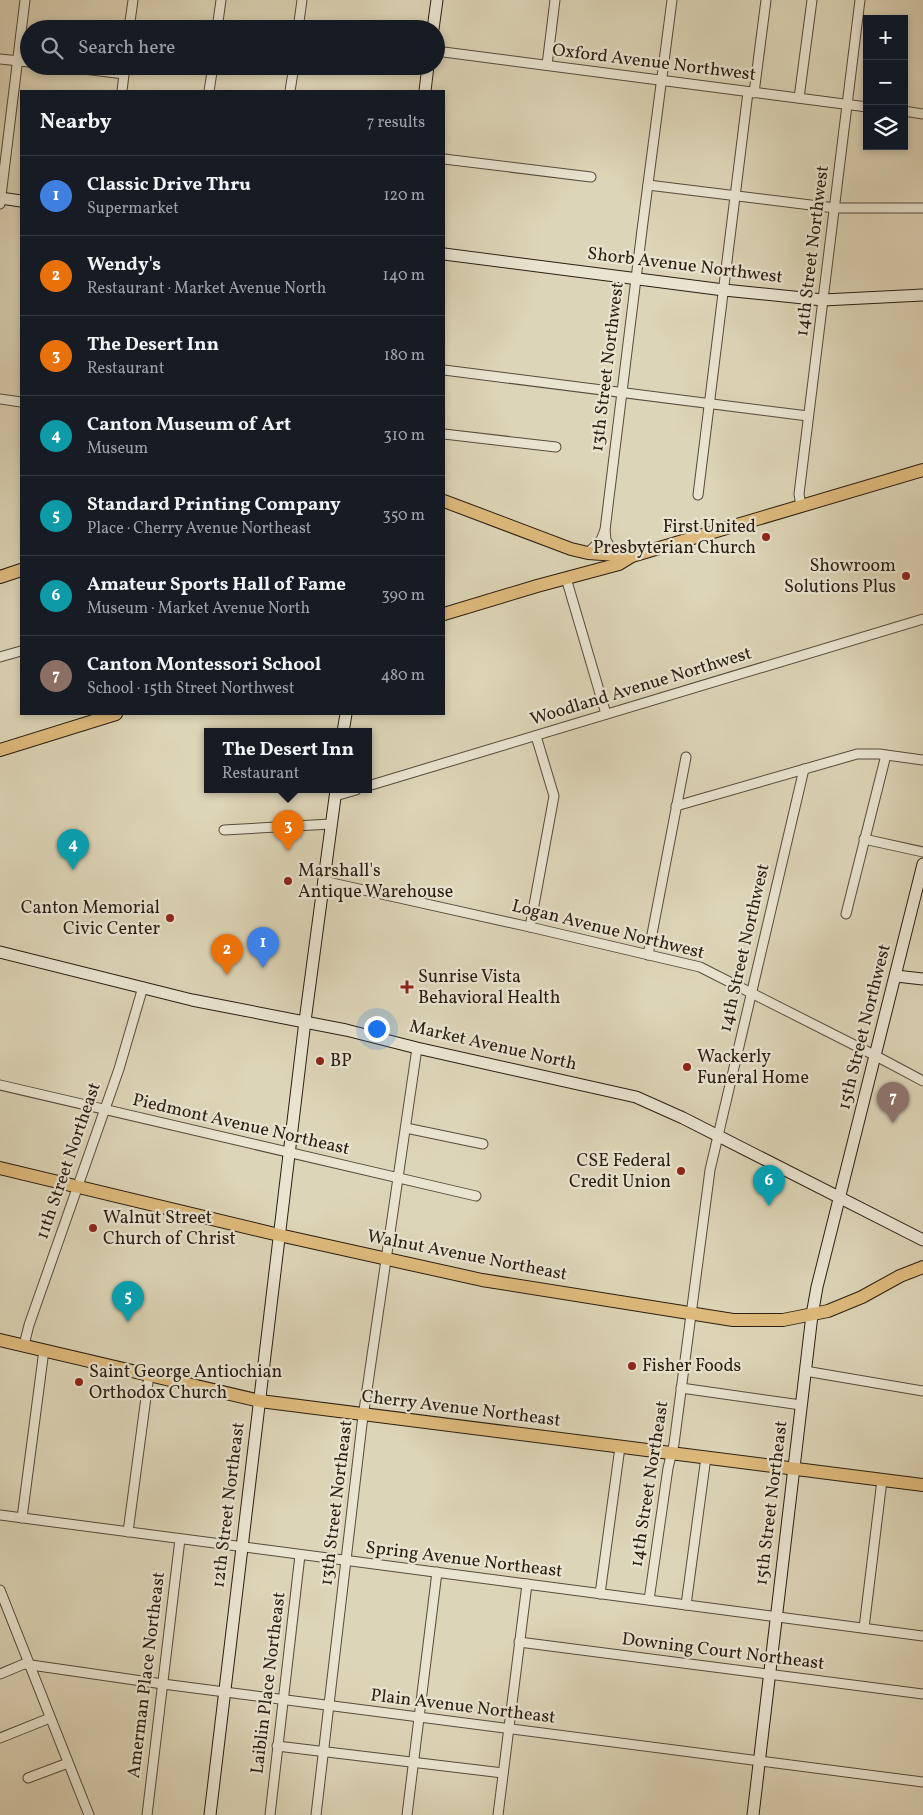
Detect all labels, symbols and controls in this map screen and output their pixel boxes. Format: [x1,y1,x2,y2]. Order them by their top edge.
map controls [863,15,908,150]
button: + [863,15,908,60]
search box [20,20,445,75]
icon: search [38,34,66,62]
text: Search here [78,35,175,61]
street label: Oxford Avenue Northwest [551,38,757,88]
button: − [863,60,908,105]
button: layers [863,105,908,150]
text: Nearby [40,108,111,137]
text: 7 results [367,112,425,134]
street label: 14th Street Northwest [790,164,836,338]
text: Classic Drive Thru [87,172,251,198]
text: 1 [53,185,59,207]
text: 120 m [383,185,425,207]
text: Supermarket [87,198,179,220]
street label: Shorb Avenue Northwest [586,242,784,290]
text: Wendy's [87,252,161,278]
text: 2 [52,265,60,287]
text: 140 m [383,265,425,287]
text: Restaurant · Market Avenue North [87,278,326,300]
street label: 13th Street Northwest [585,281,631,453]
text: The Desert Inn [87,332,219,358]
text: 3 [52,345,60,367]
text: 180 m [384,345,425,367]
text: Restaurant [87,358,165,380]
text: Canton Museum of Art [87,412,291,438]
text: 4 [51,425,61,447]
text: 310 m [384,425,425,447]
text: Museum [87,438,148,460]
text: Standard Printing Company [87,492,341,518]
text: 5 [52,505,60,527]
text: 350 m [382,505,425,527]
place label: First United Presbyterian Church [593,515,756,561]
text: Place · Cherry Avenue Northeast [87,518,311,540]
marker: First United Presbyterian Church [760,531,772,543]
place label: Showroom Solutions Plus [784,554,896,600]
marker: Showroom Solutions Plus [900,570,912,582]
text: Amateur Sports Hall of Fame [87,572,346,598]
text: 6 [52,585,60,607]
text: 390 m [382,585,425,607]
text: Museum · Market Avenue North [87,598,310,620]
street label: Woodland Avenue Northwest [527,641,755,733]
text: Canton Montessori School [87,652,321,678]
text: 7 [52,665,60,687]
text: 480 m [381,665,425,687]
text: School · 15th Street Northwest [87,678,295,700]
popup [204,728,372,793]
text: The Desert Inn [222,737,354,763]
text: Restaurant [222,763,299,785]
pin: 3 [272,810,304,851]
pin: 4 [57,829,89,870]
place label: Marshall's Antique Warehouse [298,859,453,905]
street label: 14th Street Northwest [713,861,777,1035]
marker: Marshall's Antique Warehouse [282,875,294,887]
street label: Logan Avenue Northwest [509,894,707,966]
place label: Canton Memorial Civic Center [21,896,160,942]
marker: Canton Memorial Civic Center [164,912,176,924]
pin: 1 [247,927,279,968]
pin: 2 [211,934,243,975]
street label: 15th Street Northwest [832,941,898,1113]
place label: Sunrise Vista Behavioral Health [418,965,561,1011]
marker: Sunrise Vista Behavioral Health [400,980,414,994]
street label: Market Avenue North [407,1015,580,1078]
your location [364,1016,390,1042]
place label: Wackerly Funeral Home [697,1045,809,1091]
place label: BP [330,1049,352,1074]
marker: BP [314,1055,326,1067]
marker: Wackerly Funeral Home [681,1061,693,1073]
street label: 11th Street Northeast [30,1079,108,1243]
pin: 7 [877,1082,909,1123]
street label: Piedmont Avenue Northeast [130,1088,352,1162]
place label: CSE Federal Credit Union [569,1149,671,1195]
marker: CSE Federal Credit Union [675,1165,687,1177]
pin: 6 [753,1165,785,1206]
place label: Walnut Street Church of Christ [103,1206,236,1252]
marker: Walnut Street Church of Christ [87,1222,99,1234]
street label: Walnut Avenue Northeast [365,1224,569,1288]
pin: 5 [112,1281,144,1322]
place label: Fisher Foods [642,1354,741,1379]
place label: Saint George Antiochian Orthodox Church [89,1360,283,1406]
marker: Fisher Foods [626,1360,638,1372]
marker: Saint George Antiochian Orthodox Church [73,1376,85,1388]
street label: Cherry Avenue Northeast [360,1384,562,1434]
street label: 14th Street Northeast [624,1399,676,1569]
street label: 13th Street Northeast [314,1419,360,1587]
street label: 15th Street Northeast [749,1419,795,1587]
street label: 12th Street Northeast [206,1421,252,1589]
street label: Spring Avenue Northeast [364,1536,564,1584]
street label: Amerman Place Northeast [122,1570,172,1780]
street label: Laiblin Place Northeast [245,1591,293,1775]
street label: Downing Court Northeast [620,1627,826,1677]
street label: Plain Avenue Northeast [369,1683,557,1731]

